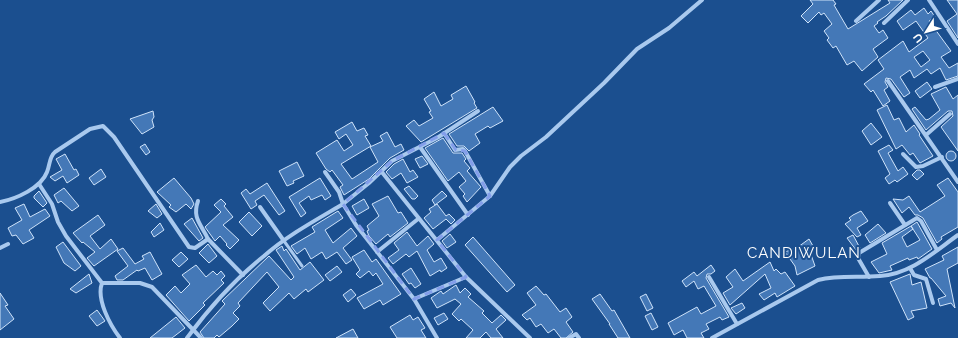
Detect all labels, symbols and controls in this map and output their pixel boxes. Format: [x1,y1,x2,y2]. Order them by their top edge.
north arrow [906,12,946,52]
text: U [911,31,926,45]
district label: CANDIWULAN [747,244,861,262]

